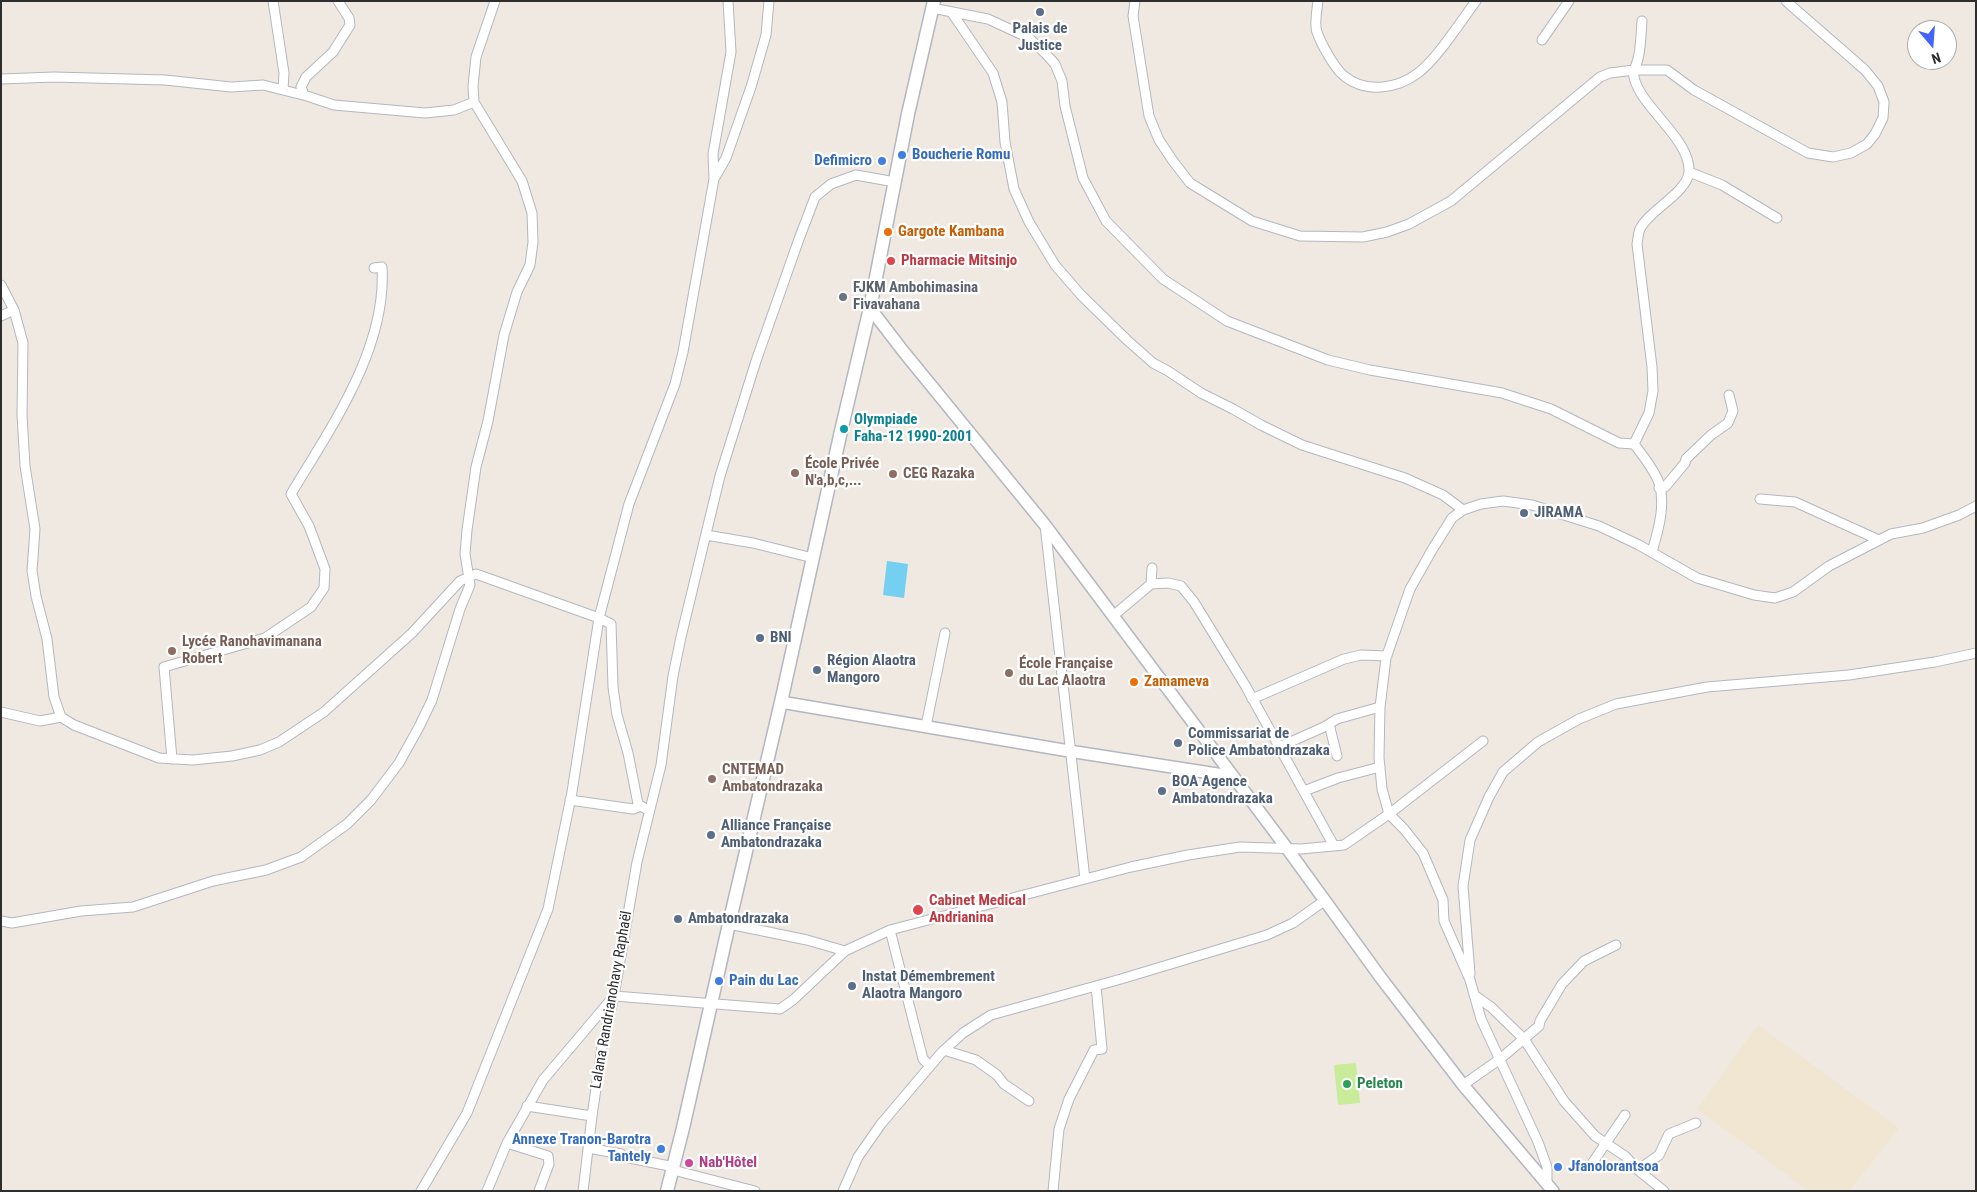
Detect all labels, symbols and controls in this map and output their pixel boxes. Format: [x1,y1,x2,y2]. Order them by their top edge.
marker: Palais de Justice [1034,6,1046,18]
place label: Palais de Justice [1012,20,1068,55]
north arrow [1907,20,1957,70]
text: N [1930,49,1943,67]
place label: Boucherie Romu [912,146,1010,164]
marker: Boucherie Romu [896,149,908,161]
place label: Defimicro [814,152,872,170]
marker: Defimicro [876,155,888,167]
place label: Gargote Kambana [898,223,1004,241]
marker: Gargote Kambana [882,226,894,238]
place label: Pharmacie Mitsinjo [901,252,1017,270]
marker: Pharmacie Mitsinjo [885,255,897,267]
place label: FJKM Ambohimasina Fivavahana [853,279,978,314]
marker: FJKM Ambohimasina Fivavahana [837,291,849,303]
place label: Olympiade Faha-12 1990-2001 [854,411,972,446]
marker: Olympiade Faha-12 1990-2001 [838,423,850,435]
place label: École Privée N'a,b,c,... [805,455,879,490]
place label: CEG Razaka [903,465,975,483]
marker: École Privée N'a,b,c,... [789,467,801,479]
marker: CEG Razaka [887,468,899,480]
place label: JIRAMA [1534,504,1583,522]
marker: JIRAMA [1518,507,1530,519]
place label: BNI [770,629,792,647]
marker: BNI [754,632,766,644]
place label: Lycée Ranohavimanana Robert [182,633,322,668]
marker: Lycée Ranohavimanana Robert [166,645,178,657]
place label: Région Alaotra Mangoro [827,652,916,687]
place label: École Française du Lac Alaotra [1019,655,1113,690]
marker: Région Alaotra Mangoro [811,664,823,676]
marker: École Française du Lac Alaotra [1003,667,1015,679]
place label: Zamameva [1144,673,1209,691]
marker: Zamameva [1128,676,1140,688]
place label: Commissariat de Police Ambatondrazaka [1188,725,1330,760]
marker: Commissariat de Police Ambatondrazaka [1172,737,1184,749]
place label: CNTEMAD Ambatondrazaka [722,761,823,796]
marker: CNTEMAD Ambatondrazaka [706,773,718,785]
place label: BOA Agence Ambatondrazaka [1172,773,1273,808]
marker: BOA Agence Ambatondrazaka [1156,785,1168,797]
place label: Alliance Française Ambatondrazaka [721,817,831,852]
marker: Alliance Française Ambatondrazaka [705,829,717,841]
place label: Cabinet Medical Andrianina [929,892,1026,927]
marker: Cabinet Medical Andrianina [911,903,925,917]
street label: Lalana Randrianohavy Raphaël [587,910,637,1090]
place label: Ambatondrazaka [688,910,789,928]
marker: Ambatondrazaka [672,913,684,925]
place label: Instat Démembrement Alaotra Mangoro [862,968,995,1003]
place label: Pain du Lac [729,972,799,990]
marker: Pain du Lac [713,975,725,987]
marker: Instat Démembrement Alaotra Mangoro [846,980,858,992]
place label: Peleton [1357,1075,1403,1093]
marker: Peleton [1341,1078,1353,1090]
place label: Annexe Tranon-Barotra Tantely [512,1131,651,1166]
marker: Annexe Tranon-Barotra Tantely [655,1143,667,1155]
place label: Nab'Hôtel [699,1154,757,1172]
marker: Nab'Hôtel [683,1157,695,1169]
place label: Jfanolorantsoa [1568,1158,1659,1176]
marker: Jfanolorantsoa [1552,1161,1564,1173]

